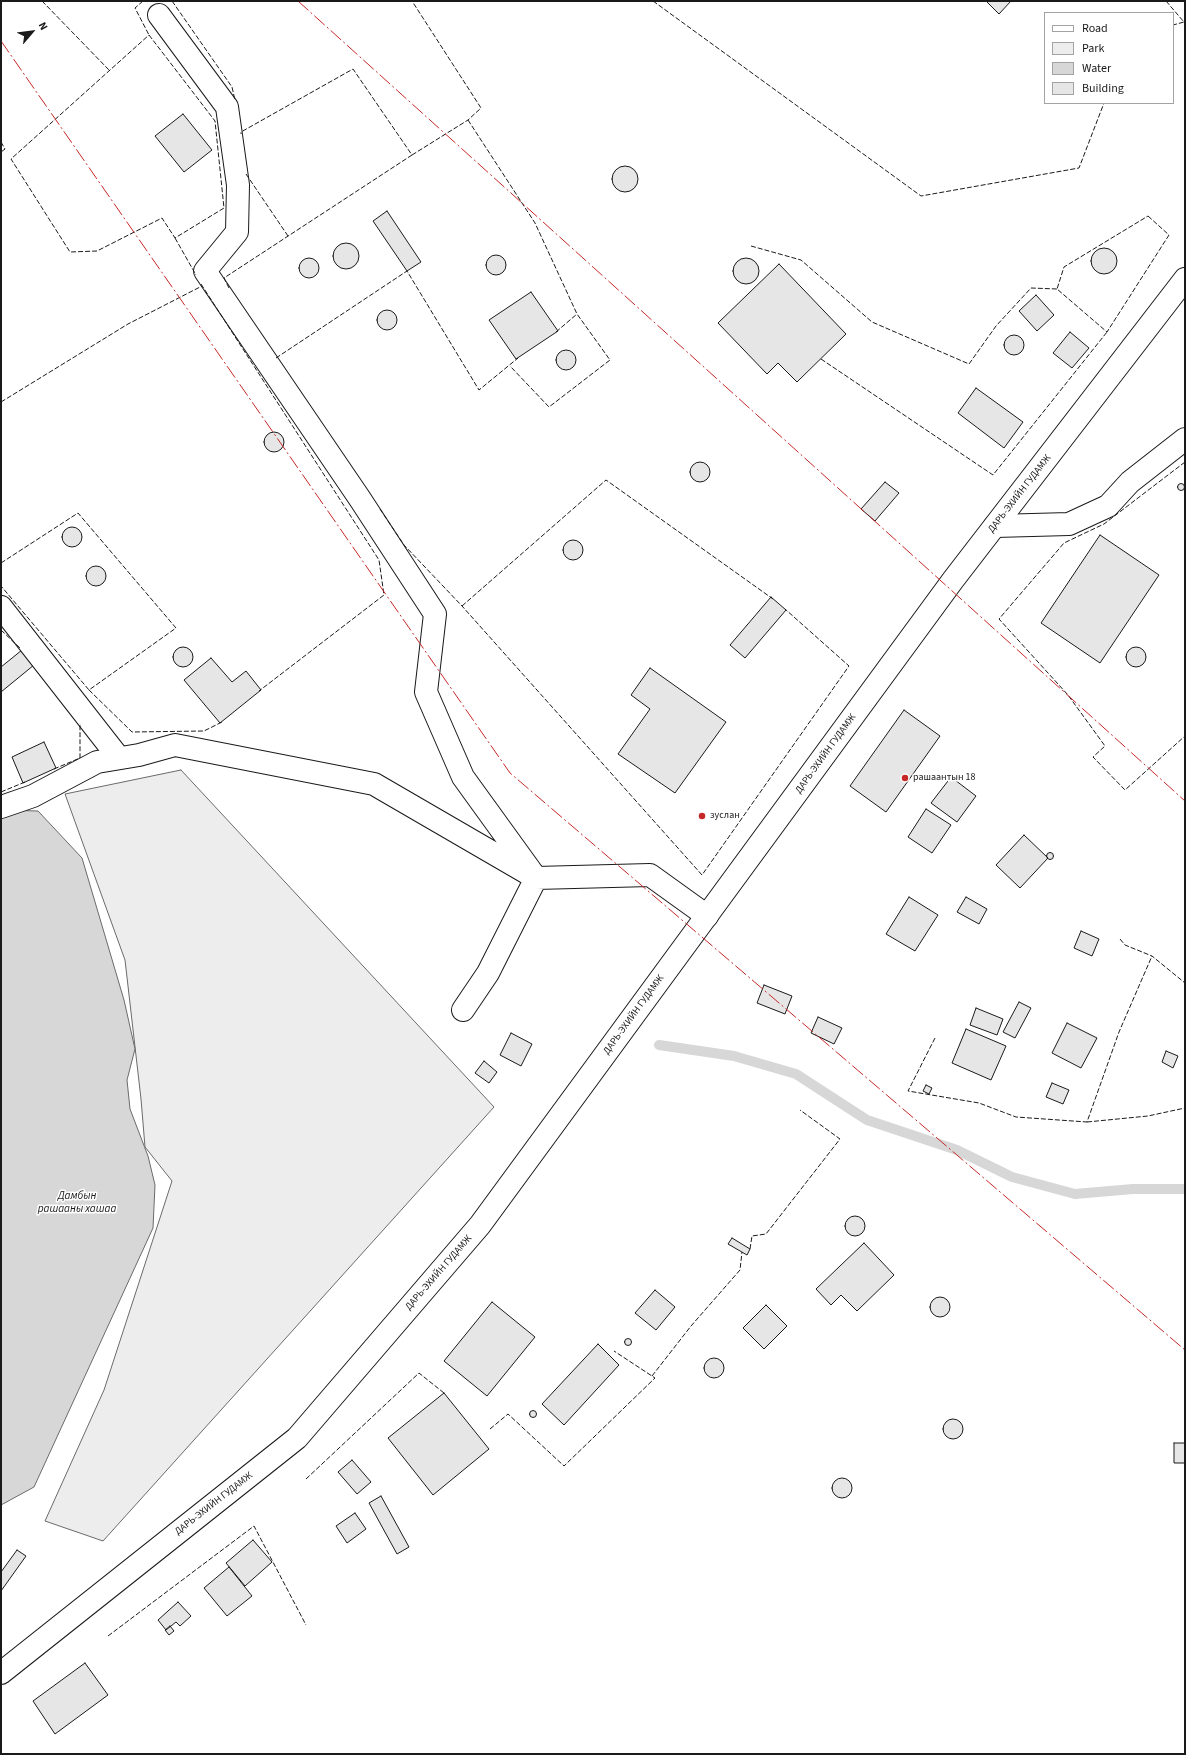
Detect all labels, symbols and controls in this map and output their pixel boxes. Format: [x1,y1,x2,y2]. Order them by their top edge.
north arrow [12,12,52,52]
legend [1044,12,1174,104]
text: N [35,19,51,33]
text: Road [1082,20,1108,37]
text: Park [1082,40,1104,57]
text: Water [1082,60,1111,77]
text: Building [1082,80,1124,97]
street label: ДАРЬ-ЭХИЙН ГУДАМЖ [986,453,1054,535]
street label: ДАРЬ-ЭХИЙН ГУДАМЖ [793,712,859,796]
place label: рашаантын 18 [913,772,976,784]
marker: рашаантын 18 [900,773,910,783]
place label: зуслан [710,810,740,822]
marker: зуслан [697,811,707,821]
street label: ДАРЬ-ЭХИЙН ГУДАМЖ [601,973,667,1057]
water label: Дамбын рашааны хашаа [38,1190,116,1216]
street label: ДАРЬ-ЭХИЙН ГУДАМЖ [403,1233,475,1313]
street label: ДАРЬ-ЭХИЙН ГУДАМЖ [173,1470,255,1538]

